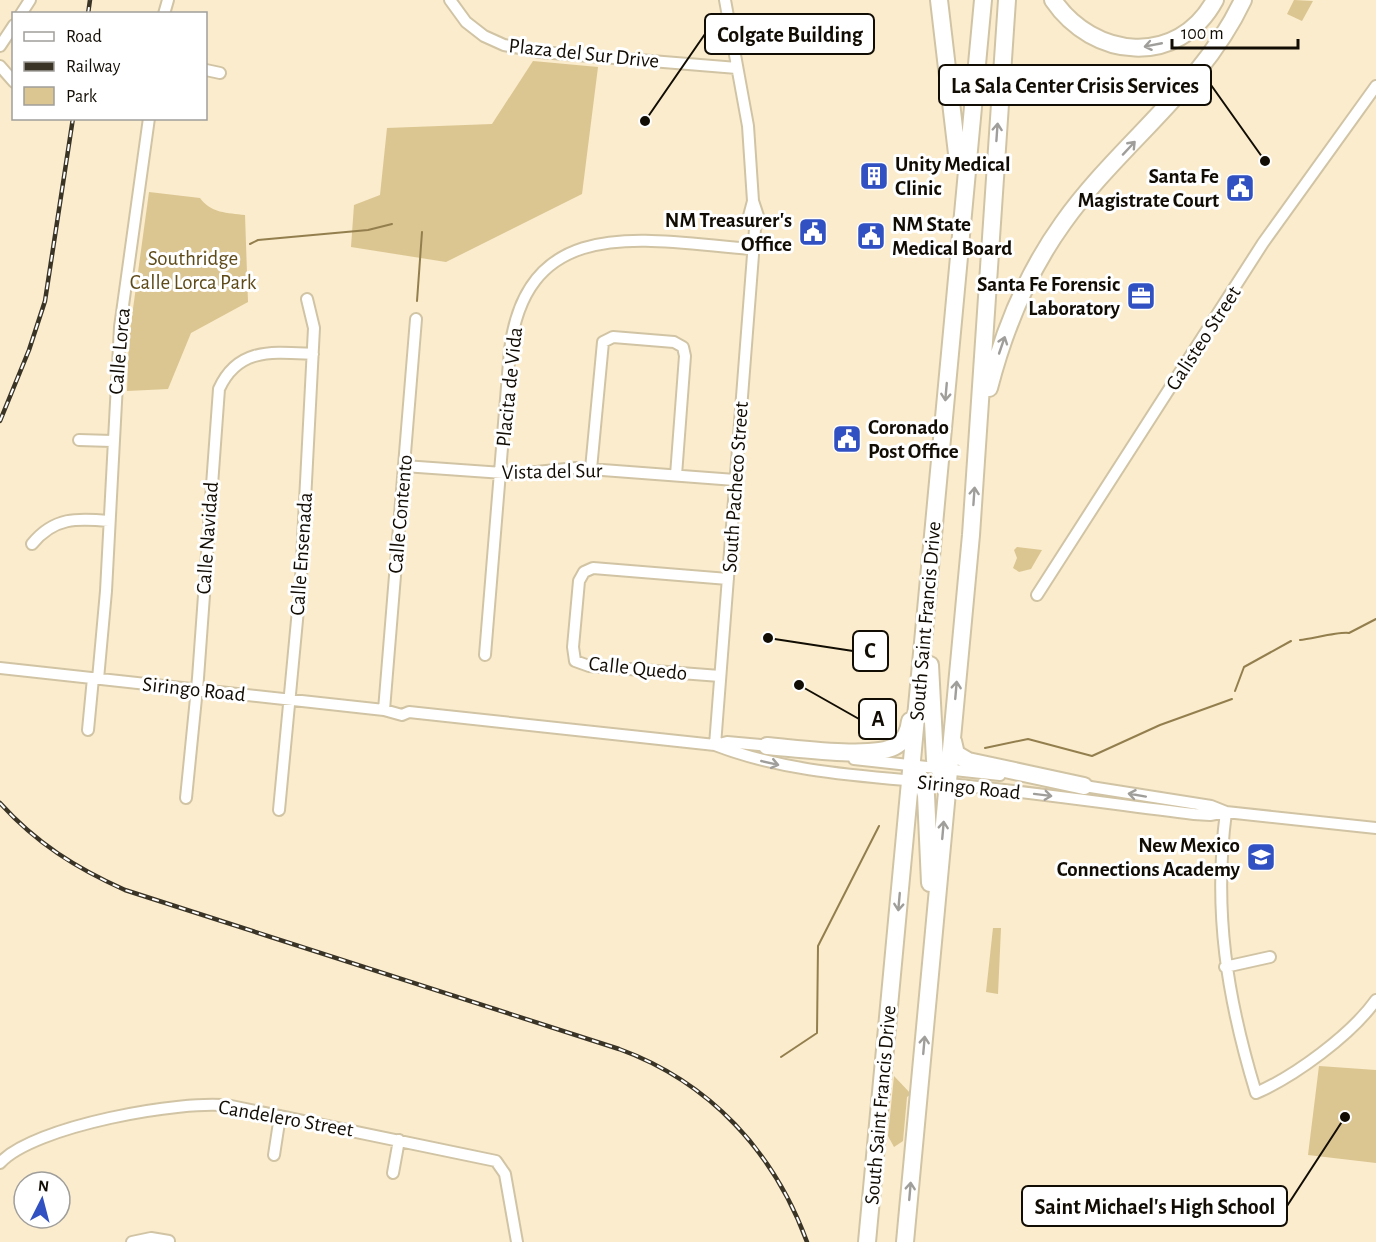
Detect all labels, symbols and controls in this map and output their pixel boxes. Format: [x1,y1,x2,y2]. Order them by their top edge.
legend [12,12,207,120]
scale bar [1172,12,1298,50]
callout: Colgate Building [705,14,874,54]
text: Colgate Building [717,24,864,46]
text: 100 m [1181,25,1224,43]
text: Road [66,28,102,46]
street label: Plaza del Sur Drive [508,35,660,72]
one-way arrow [1144,40,1163,51]
text: Railway [66,58,121,76]
callout: La Sala Center Crisis Services [939,65,1211,105]
text: La Sala Center Crisis Services [951,75,1199,97]
text: Park [66,88,98,106]
one-way arrow [992,123,1003,143]
one-way arrow [1122,141,1136,156]
place label: Unity Medical Clinic [895,154,1011,199]
building icon: Unity Medical Clinic [858,160,890,192]
place label: Santa Fe Magistrate Court [1078,166,1219,211]
public building icon: Santa Fe Magistrate Court [1224,172,1256,204]
place label: NM Treasurer's Office [665,210,792,255]
place label: NM State Medical Board [892,214,1012,259]
public building icon: NM Treasurer's Office [797,216,829,248]
public building icon: NM State Medical Board [855,220,887,252]
park label: Southridge Calle Lorca Park [130,248,257,293]
place label: Santa Fe Forensic Laboratory [977,274,1121,319]
office icon: Santa Fe Forensic Laboratory [1125,280,1157,312]
street label: Galisteo Street [1162,282,1245,394]
street label: Calle Lorca [105,306,134,395]
street label: Placita de Vida [493,326,526,448]
one-way arrow [997,336,1008,355]
one-way arrow [940,381,951,401]
street label: South Pacheco Street [719,400,752,573]
place label: Coronado Post Office [868,417,959,462]
public building icon: Coronado Post Office [831,423,863,455]
street label: Calle Contento [385,454,416,574]
street label: Vista del Sur [501,460,603,483]
street label: Calle Navidad [193,481,222,595]
one-way arrow [968,487,979,506]
street label: Calle Ensenada [287,491,316,616]
street label: South Saint Francis Drive [906,520,945,722]
callout: C [853,631,888,671]
text: C [864,640,876,662]
street label: Calle Quedo [588,653,688,684]
street label: Siringo Road [141,674,247,705]
one-way arrow [951,681,962,701]
callout: A [859,699,896,739]
text: A [871,708,885,730]
one-way arrow [761,758,780,770]
street label: Siringo Road [916,772,1022,803]
one-way arrow [1033,789,1052,800]
one-way arrow [1128,789,1148,800]
one-way arrow [938,820,949,840]
place label: New Mexico Connections Academy [1057,835,1241,880]
school or university icon: New Mexico Connections Academy [1245,841,1277,873]
one-way arrow [893,891,904,911]
street label: South Saint Francis Drive [861,1004,900,1206]
one-way arrow [919,1036,930,1055]
street label: Candelero Street [217,1096,355,1141]
north arrow [12,1170,72,1230]
text: N [37,1178,50,1195]
one-way arrow [905,1182,916,1202]
callout: Saint Michael's High School [1022,1186,1287,1226]
text: Saint Michael's High School [1035,1196,1275,1218]

